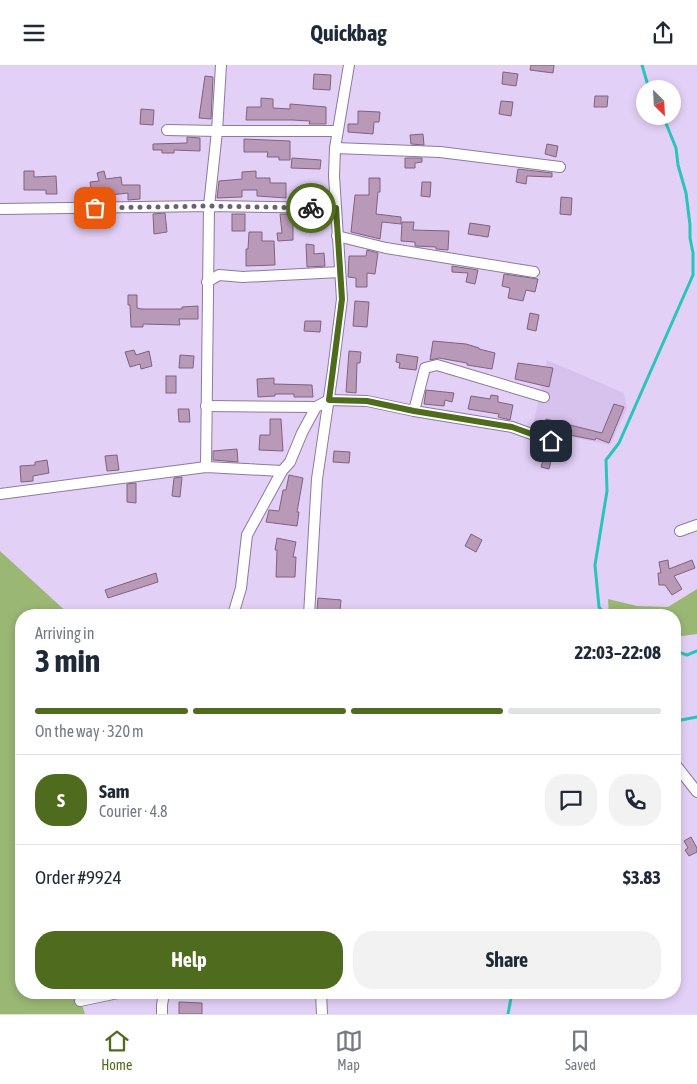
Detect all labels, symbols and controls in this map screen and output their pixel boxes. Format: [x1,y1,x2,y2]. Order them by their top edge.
icon: menu [20,19,48,47]
icon: share [649,19,677,47]
text: Quickbag [310,20,387,46]
north arrow [636,80,681,125]
map controls [636,80,681,125]
courier [286,183,336,233]
pin [74,187,116,229]
icon: bag [81,194,109,222]
icon: bike [297,194,325,222]
pin [530,420,572,462]
icon: home [537,427,565,455]
text: Arriving in [35,624,95,642]
text: 22:03–22:08 [574,641,661,663]
text: 3 min [35,642,100,679]
text: On the way · 320 m [35,722,144,740]
button: chat [545,774,597,826]
button: phone [609,774,661,826]
text: Sam [99,780,130,802]
text: S [57,789,65,811]
text: Courier · 4.8 [99,802,168,820]
text: Order #9924 [35,866,122,888]
text: $3.83 [623,866,661,888]
button: Help [35,931,343,989]
button: Share [353,931,661,989]
tab: Home [101,1027,132,1073]
tab: Map [335,1027,363,1073]
tab: Saved [565,1027,596,1073]

